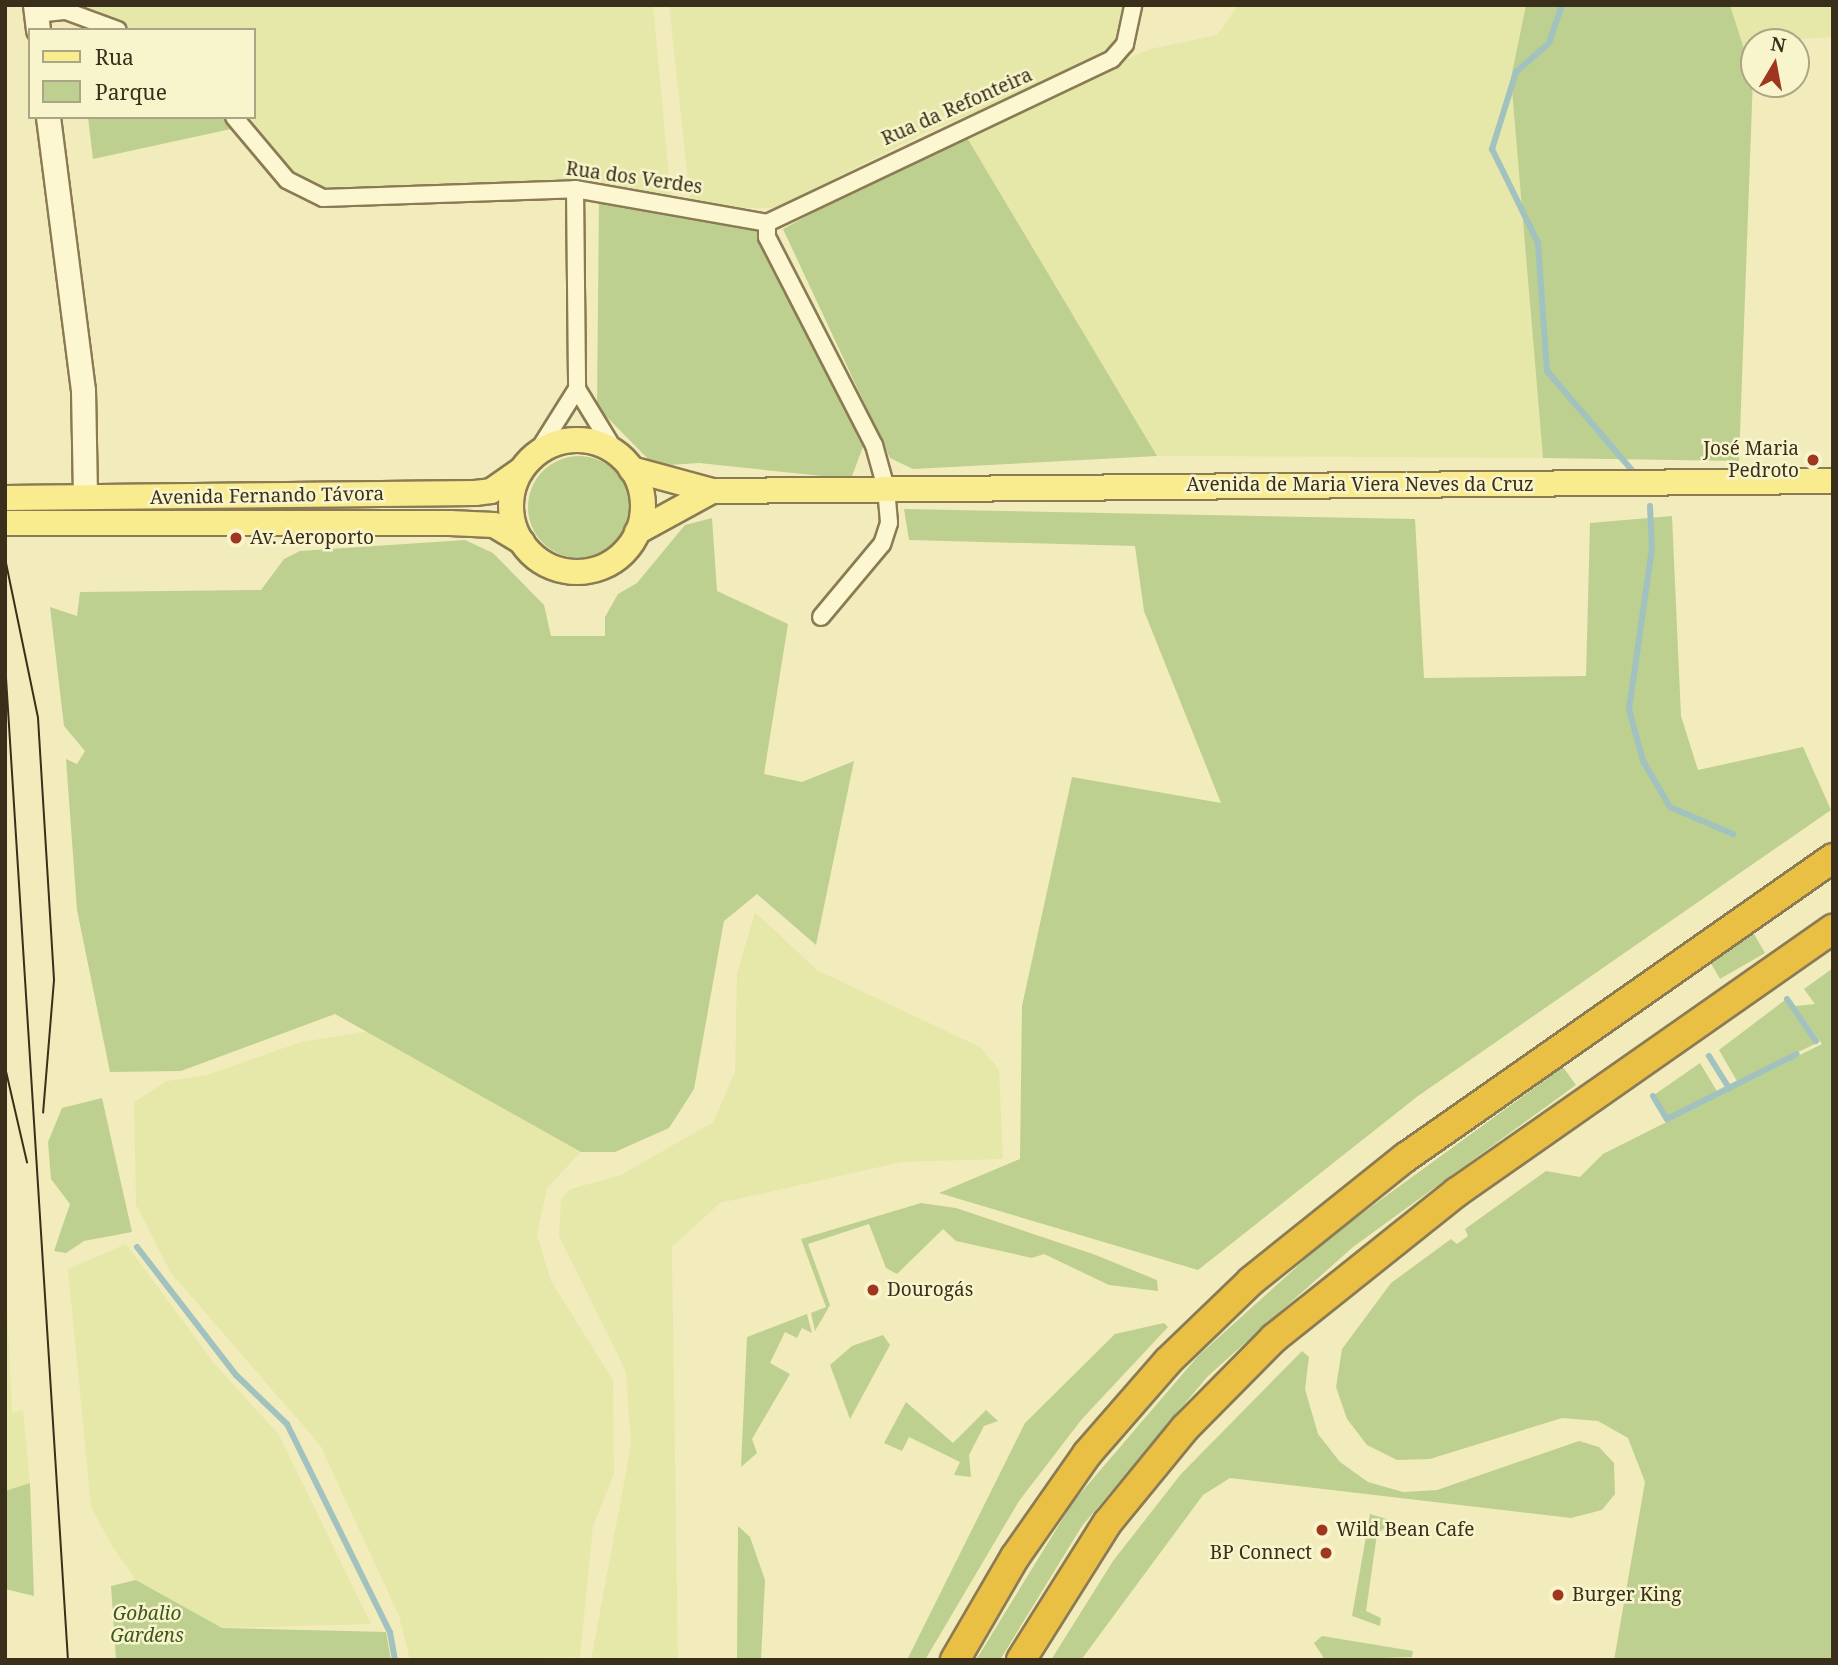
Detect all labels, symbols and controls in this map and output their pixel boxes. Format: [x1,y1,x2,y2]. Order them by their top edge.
legend [28,28,256,119]
north arrow [1740,28,1810,98]
text: N [1769,30,1788,58]
text: Rua [95,43,134,71]
street label: Rua da Refonteira [878,64,1036,150]
text: Parque [95,78,167,106]
street label: Rua dos Verdes [564,157,704,199]
place label: José Maria Pedroto [1703,438,1799,482]
marker: José Maria Pedroto [1805,452,1821,468]
street label: Avenida de Maria Viera Neves da Cruz [1186,474,1534,496]
street label: Avenida Fernando Távora [150,483,384,509]
place label: Av. Aeroporto [250,527,374,549]
marker: Av. Aeroporto [228,530,244,546]
place label: Dourogás [887,1279,973,1301]
marker: Dourogás [865,1282,881,1298]
place label: Wild Bean Cafe [1336,1519,1474,1541]
marker: Wild Bean Cafe [1314,1522,1330,1538]
place label: BP Connect [1210,1542,1312,1564]
marker: BP Connect [1318,1545,1334,1561]
place label: Burger King [1572,1584,1682,1606]
marker: Burger King [1550,1587,1566,1603]
park label: Gobalio Gardens [110,1603,184,1647]

